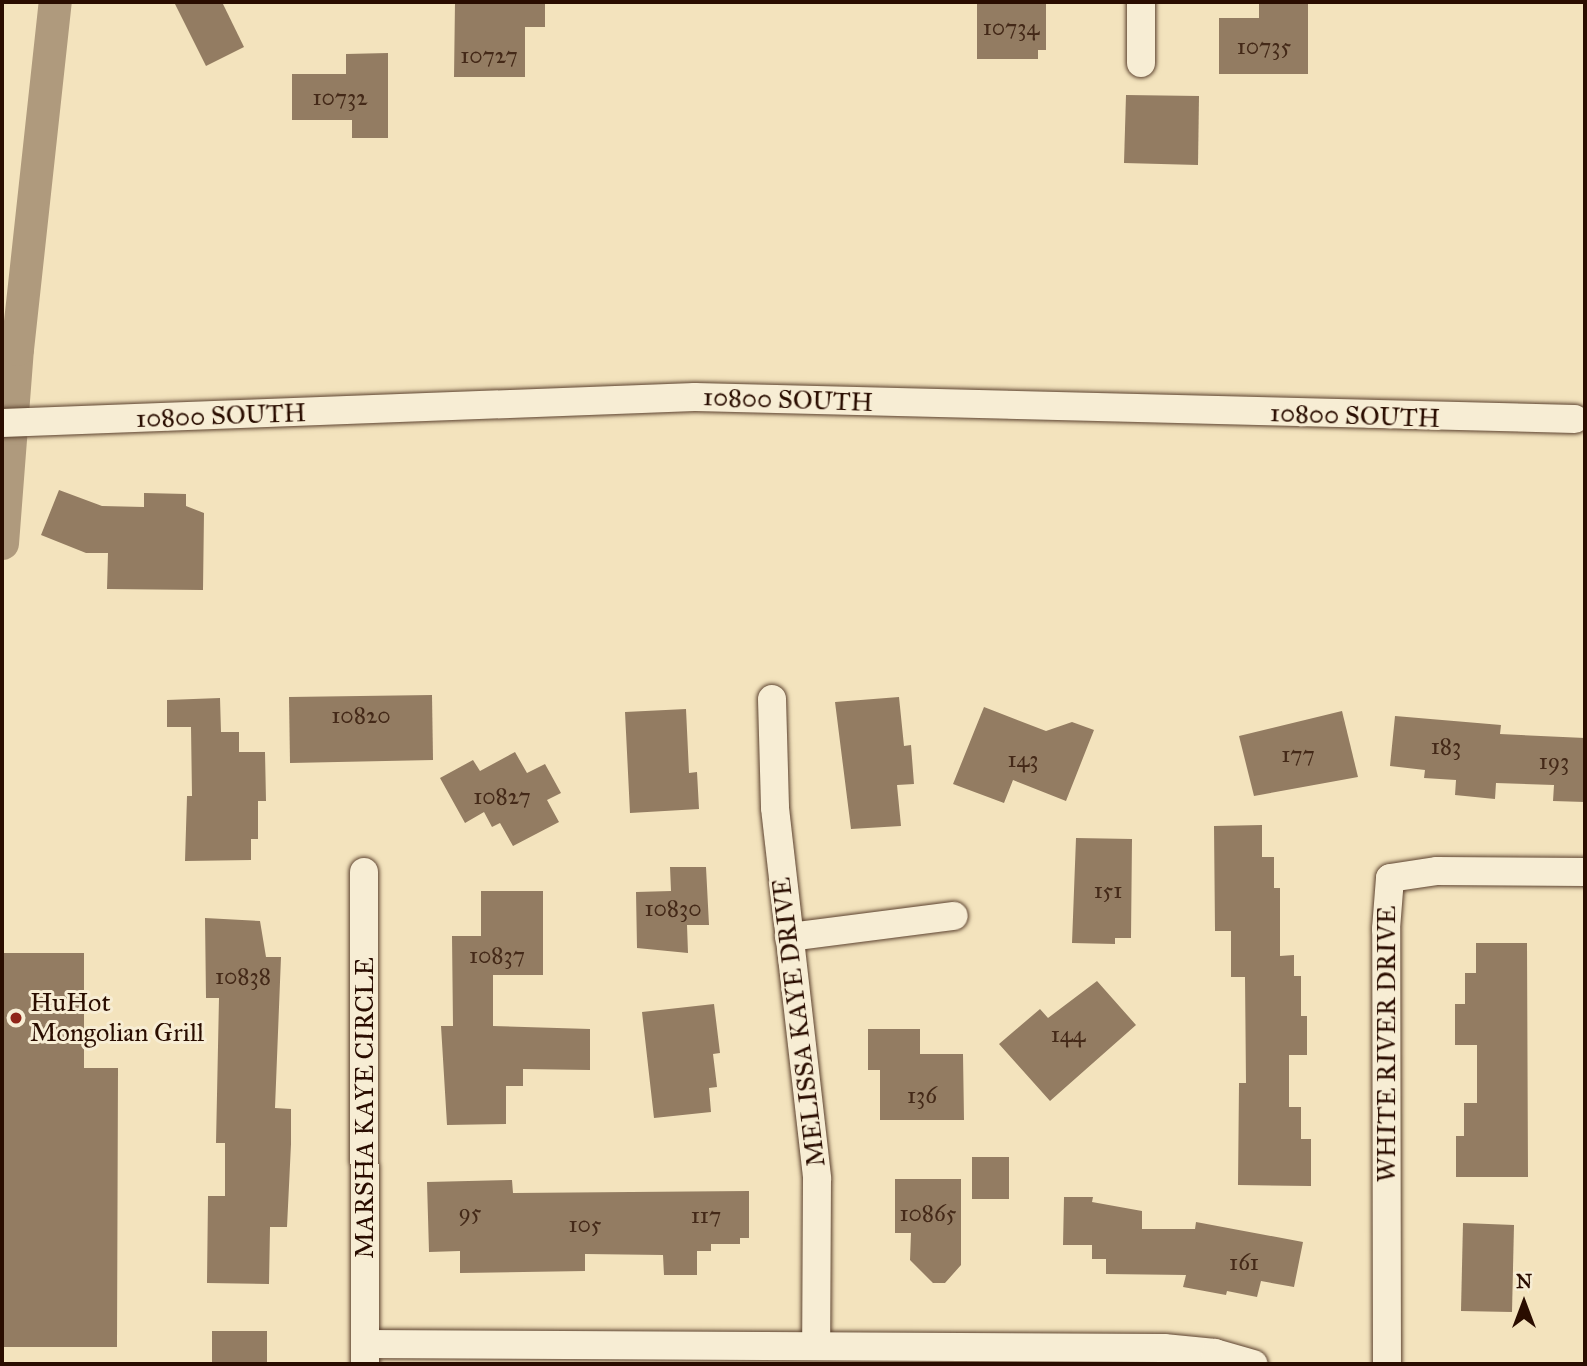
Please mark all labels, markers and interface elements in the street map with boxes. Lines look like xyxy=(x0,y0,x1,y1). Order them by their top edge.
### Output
house number: 10734 xyxy=(983,13,1039,41)
house number: 10735 xyxy=(1237,32,1291,60)
house number: 10727 xyxy=(460,41,518,69)
house number: 10732 xyxy=(312,83,368,111)
street label: 10800 SOUTH xyxy=(702,381,874,419)
street label: 10800 SOUTH xyxy=(135,397,307,435)
street label: 10800 SOUTH xyxy=(1269,397,1441,435)
house number: 10820 xyxy=(331,701,391,729)
house number: 183 xyxy=(1431,732,1461,760)
house number: 177 xyxy=(1281,740,1315,768)
house number: 143 xyxy=(1007,745,1039,773)
house number: 193 xyxy=(1539,747,1569,775)
house number: 10827 xyxy=(473,782,531,810)
street label: MELISSA KAYE DRIVE xyxy=(766,875,832,1169)
house number: 151 xyxy=(1094,876,1122,904)
house number: 10830 xyxy=(644,894,702,922)
street label: WHITE RIVER DRIVE xyxy=(1371,906,1403,1182)
house number: 10837 xyxy=(469,941,525,969)
street label: MARSHA KAYE CIRCLE xyxy=(349,957,381,1259)
house number: 10838 xyxy=(215,962,271,990)
place label: HuHot Mongolian Grill xyxy=(30,987,204,1048)
marker: HuHot Mongolian Grill xyxy=(8,1010,24,1026)
house number: 144 xyxy=(1051,1020,1085,1048)
house number: 136 xyxy=(907,1081,937,1109)
house number: 95 xyxy=(458,1198,482,1226)
house number: 10865 xyxy=(899,1199,957,1227)
house number: 117 xyxy=(691,1201,721,1229)
house number: 105 xyxy=(568,1210,602,1238)
house number: 161 xyxy=(1229,1248,1259,1276)
north arrow xyxy=(1489,1268,1559,1338)
text: N xyxy=(1516,1270,1532,1293)

